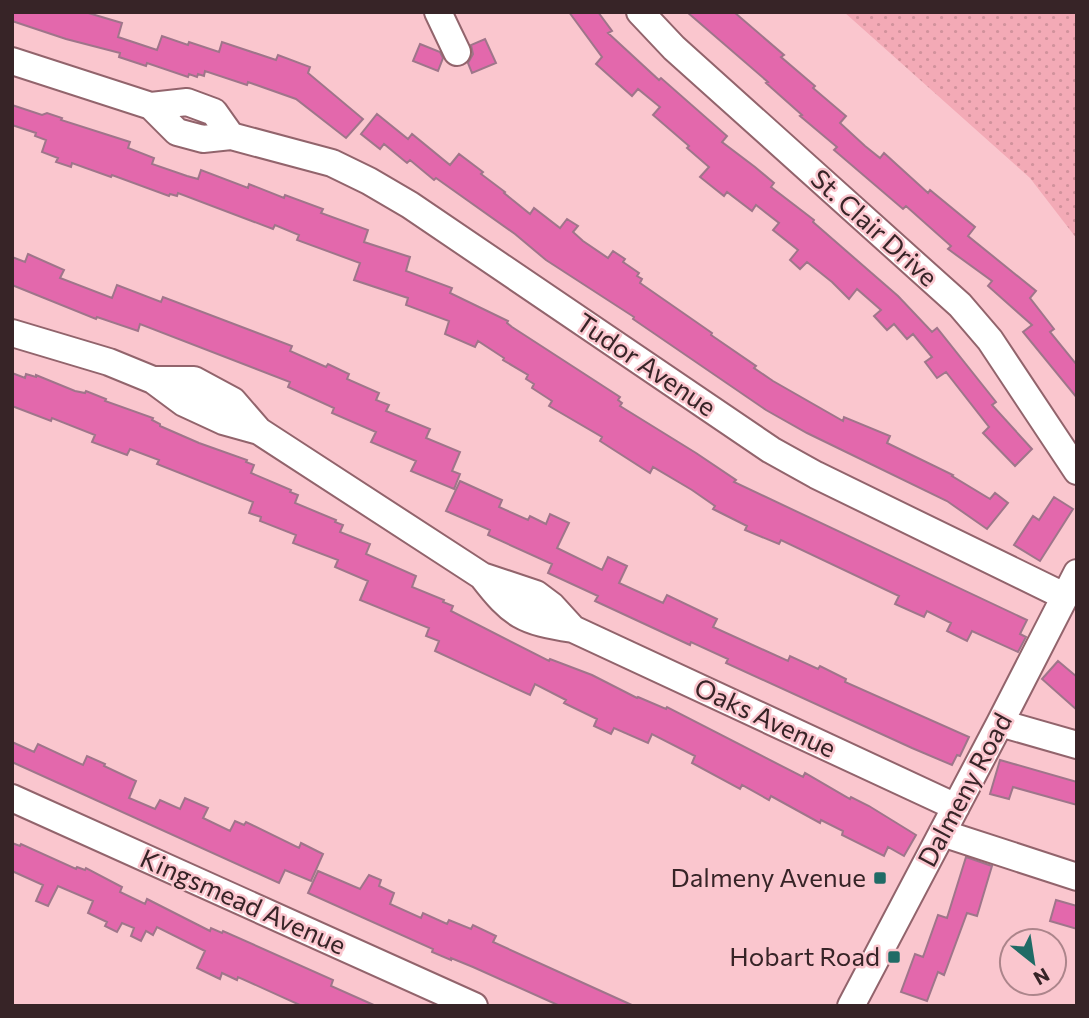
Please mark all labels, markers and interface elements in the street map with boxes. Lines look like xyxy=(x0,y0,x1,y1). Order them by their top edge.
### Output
street label: St. Clair Drive xyxy=(805,162,945,292)
street label: Tudor Avenue xyxy=(571,306,722,422)
street label: Oaks Avenue xyxy=(690,670,841,763)
street label: Dalmeny Road xyxy=(910,707,1017,871)
street label: Kingsmead Avenue xyxy=(136,841,351,960)
place label: Dalmeny Avenue xyxy=(671,861,866,892)
marker: Dalmeny Avenue xyxy=(872,870,888,886)
north arrow xyxy=(998,927,1068,997)
place label: Hobart Road xyxy=(729,940,880,971)
marker: Hobart Road xyxy=(886,949,902,965)
text: N xyxy=(1030,964,1054,991)

